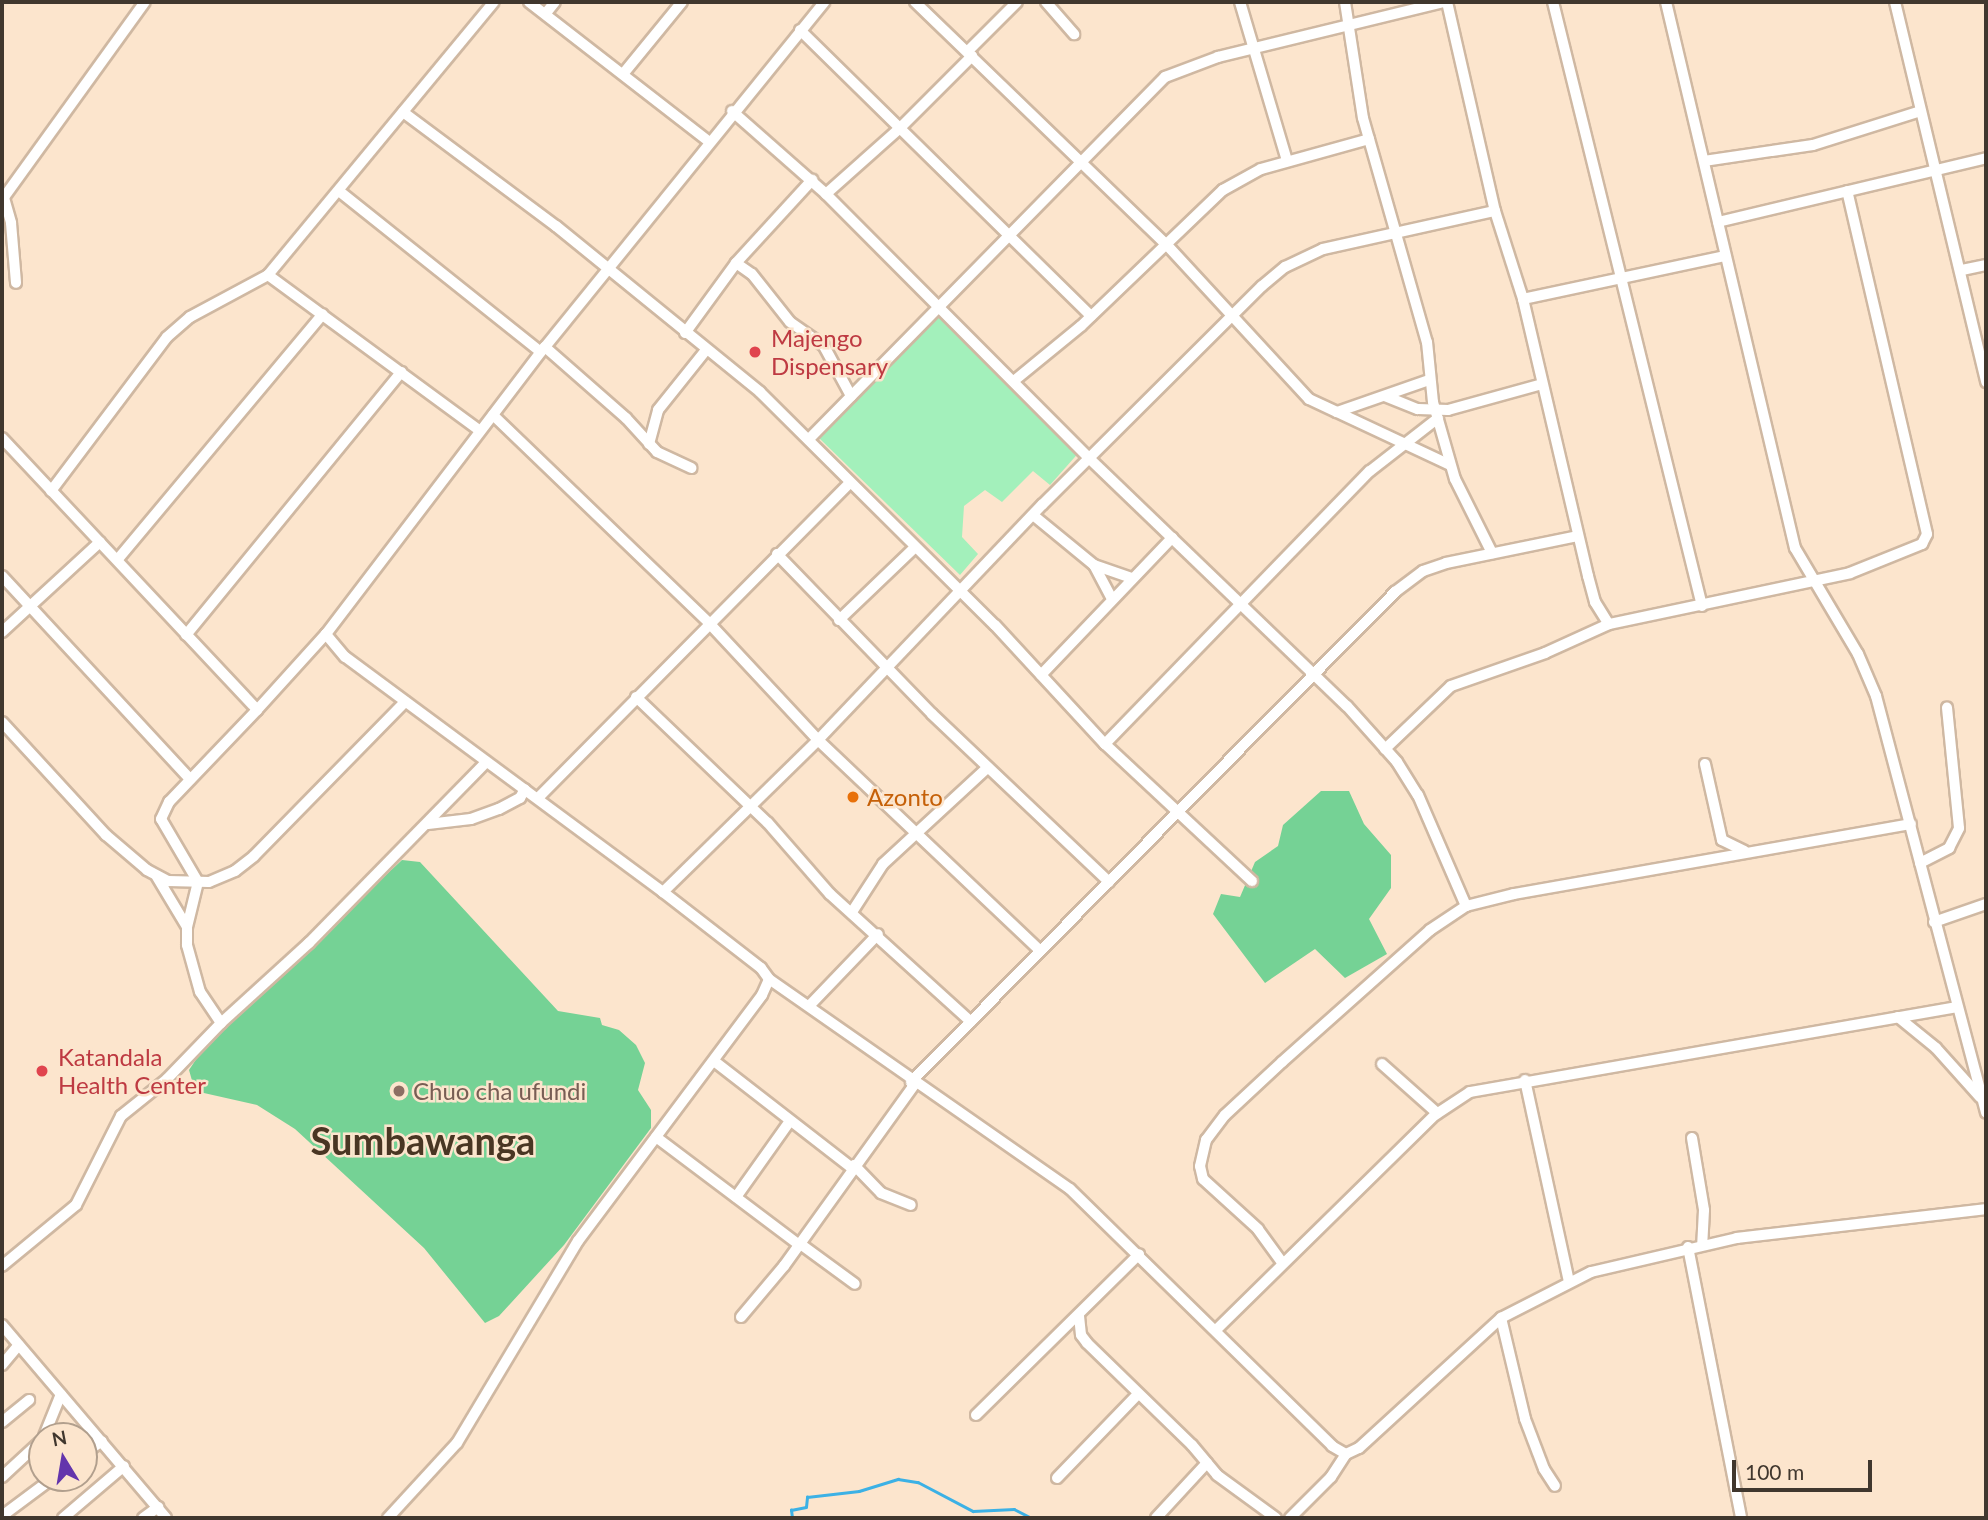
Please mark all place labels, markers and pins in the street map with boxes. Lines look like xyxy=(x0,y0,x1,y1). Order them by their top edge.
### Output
place label: Majengo Dispensary xyxy=(771,324,888,380)
marker: Majengo Dispensary xyxy=(745,342,765,362)
place label: Azonto xyxy=(867,783,943,811)
marker: Azonto xyxy=(845,789,861,805)
place label: Katandala Health Center xyxy=(58,1043,206,1099)
marker: Katandala Health Center xyxy=(32,1061,52,1081)
place label: Chuo cha ufundi xyxy=(413,1077,586,1105)
marker: Chuo cha ufundi xyxy=(391,1083,407,1099)

